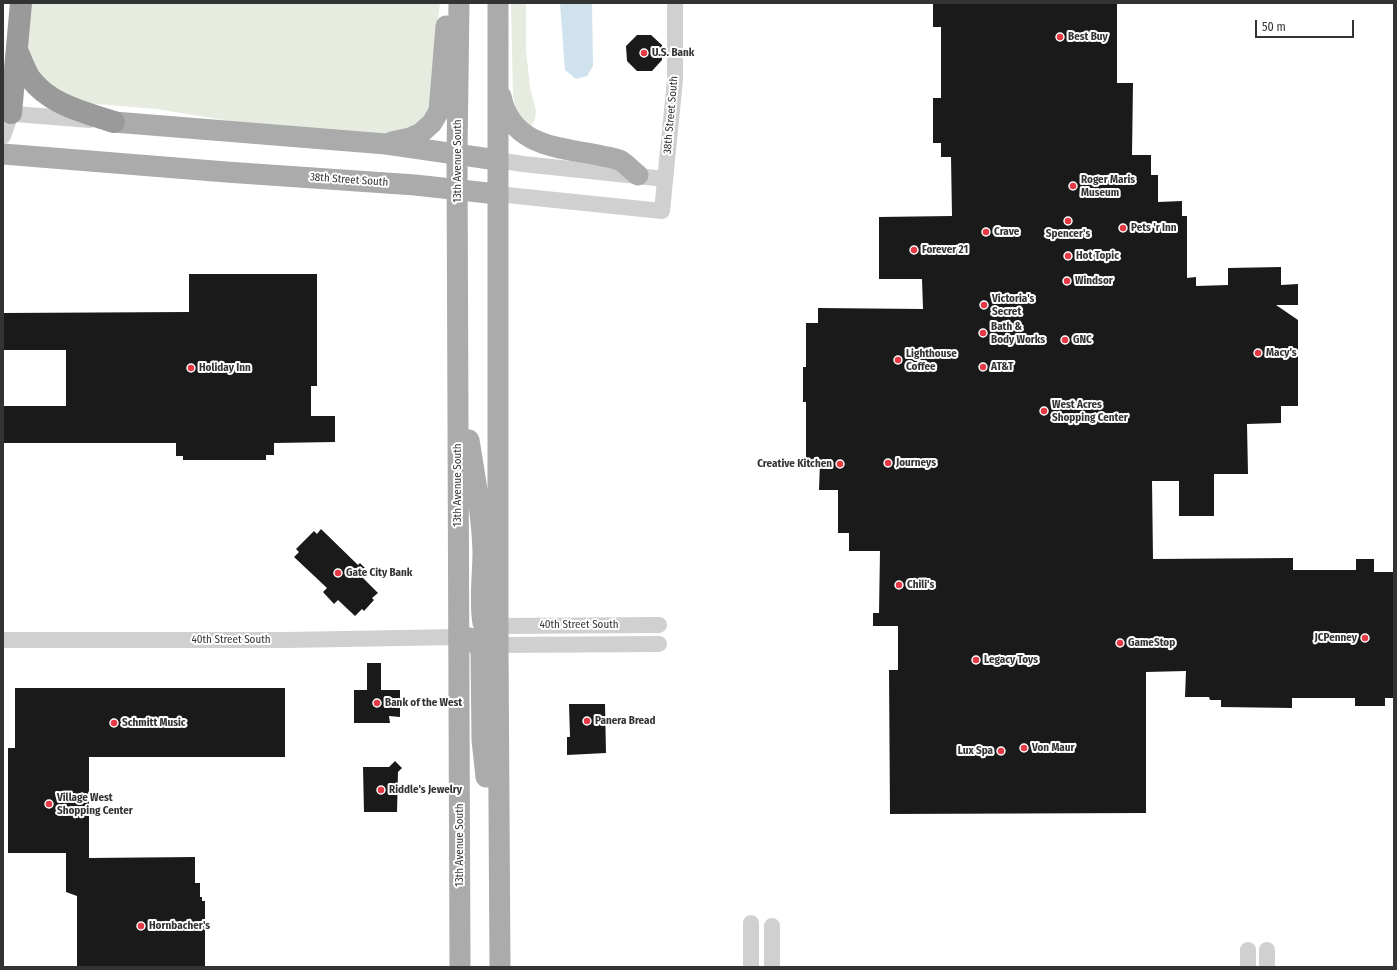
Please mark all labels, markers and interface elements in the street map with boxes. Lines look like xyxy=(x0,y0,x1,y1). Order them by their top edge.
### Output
scale bar xyxy=(1257,12,1356,38)
text: 50 m xyxy=(1262,20,1286,34)
place label: Best Buy xyxy=(1068,30,1108,44)
marker: Best Buy xyxy=(1055,32,1065,42)
place label: U.S. Bank xyxy=(652,46,694,60)
marker: U.S. Bank xyxy=(639,48,649,58)
street label: 38th Street South xyxy=(661,75,681,155)
street label: 13th Avenue South xyxy=(451,119,465,203)
street label: 38th Street South xyxy=(309,171,389,189)
place label: Roger Maris Museum xyxy=(1081,173,1135,199)
marker: Roger Maris Museum xyxy=(1068,181,1078,191)
marker: Spencer's xyxy=(1063,216,1073,226)
place label: Pets 'r Inn xyxy=(1131,221,1176,235)
marker: Pets 'r Inn xyxy=(1118,223,1128,233)
place label: Crave xyxy=(994,225,1019,239)
marker: Crave xyxy=(981,227,991,237)
place label: Spencer's xyxy=(1046,227,1090,241)
place label: Forever 21 xyxy=(922,243,968,257)
marker: Forever 21 xyxy=(909,245,919,255)
place label: Hot Topic xyxy=(1076,249,1119,263)
marker: Hot Topic xyxy=(1063,251,1073,261)
place label: Windsor xyxy=(1075,274,1113,288)
marker: Windsor xyxy=(1062,276,1072,286)
place label: Victoria's Secret xyxy=(992,292,1034,318)
marker: Victoria's Secret xyxy=(979,300,989,310)
place label: Bath & Body Works xyxy=(991,320,1045,346)
marker: Bath & Body Works xyxy=(978,328,988,338)
place label: GNC xyxy=(1073,333,1092,347)
marker: GNC xyxy=(1060,335,1070,345)
place label: Macy's xyxy=(1266,346,1297,360)
place label: Lighthouse Coffee xyxy=(906,347,957,373)
marker: Macy's xyxy=(1253,348,1263,358)
marker: Lighthouse Coffee xyxy=(893,355,903,365)
place label: AT&T xyxy=(991,360,1014,374)
place label: Holiday Inn xyxy=(199,361,251,375)
marker: AT&T xyxy=(978,362,988,372)
marker: Holiday Inn xyxy=(186,363,196,373)
place label: West Acres Shopping Center xyxy=(1052,398,1128,424)
marker: West Acres Shopping Center xyxy=(1039,406,1049,416)
street label: 13th Avenue South xyxy=(451,443,465,527)
place label: Journeys xyxy=(896,456,936,470)
place label: Creative Kitchen xyxy=(757,457,832,471)
marker: Journeys xyxy=(883,458,893,468)
marker: Creative Kitchen xyxy=(835,459,845,469)
place label: Gate City Bank xyxy=(346,566,412,580)
marker: Gate City Bank xyxy=(333,568,343,578)
place label: Chili's xyxy=(907,578,934,592)
marker: Chili's xyxy=(894,580,904,590)
street label: 40th Street South xyxy=(539,618,619,632)
place label: JCPenney xyxy=(1315,631,1357,645)
street label: 40th Street South xyxy=(191,633,271,647)
marker: JCPenney xyxy=(1360,633,1370,643)
place label: GameStop xyxy=(1128,636,1175,650)
marker: GameStop xyxy=(1115,638,1125,648)
place label: Legacy Toys xyxy=(984,653,1038,667)
marker: Legacy Toys xyxy=(971,655,981,665)
place label: Bank of the West xyxy=(385,696,462,710)
marker: Bank of the West xyxy=(372,698,382,708)
place label: Panera Bread xyxy=(595,714,656,728)
place label: Schmitt Music xyxy=(122,716,186,730)
marker: Panera Bread xyxy=(582,716,592,726)
marker: Schmitt Music xyxy=(109,718,119,728)
place label: Von Maur xyxy=(1032,741,1075,755)
marker: Von Maur xyxy=(1019,743,1029,753)
place label: Lux Spa xyxy=(958,744,993,758)
marker: Lux Spa xyxy=(996,746,1006,756)
place label: Riddle's Jewelry xyxy=(389,783,462,797)
marker: Riddle's Jewelry xyxy=(376,785,386,795)
place label: Village West Shopping Center xyxy=(57,791,133,817)
marker: Village West Shopping Center xyxy=(44,799,54,809)
street label: 13th Avenue South xyxy=(453,803,467,887)
place label: Hornbacher's xyxy=(149,919,210,933)
marker: Hornbacher's xyxy=(136,921,146,931)

